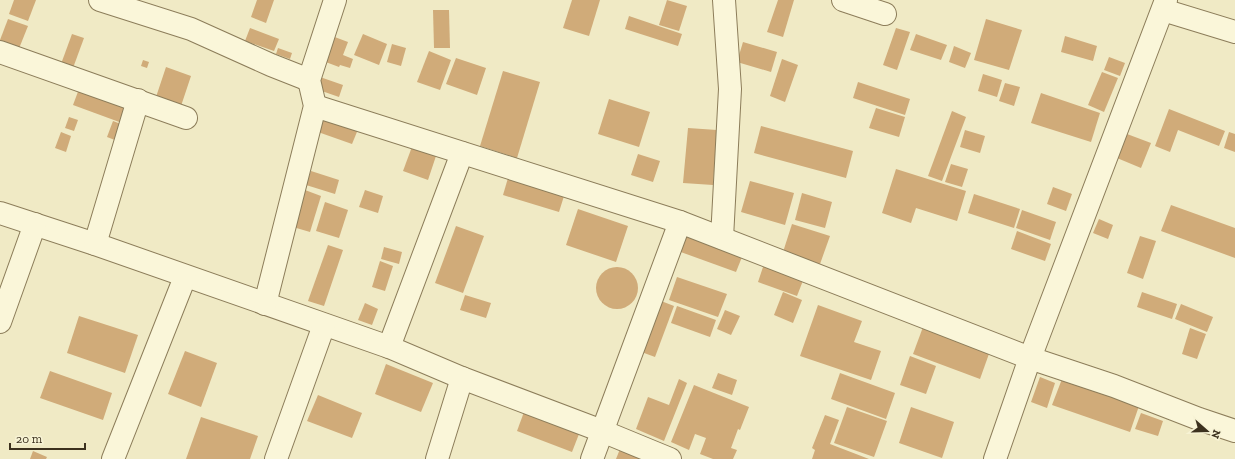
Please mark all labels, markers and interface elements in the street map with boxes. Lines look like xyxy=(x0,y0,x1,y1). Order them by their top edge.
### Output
north arrow xyxy=(1187,411,1227,451)
scale bar xyxy=(10,425,85,451)
text: N xyxy=(1208,428,1223,441)
text: 20 m xyxy=(16,432,43,446)

